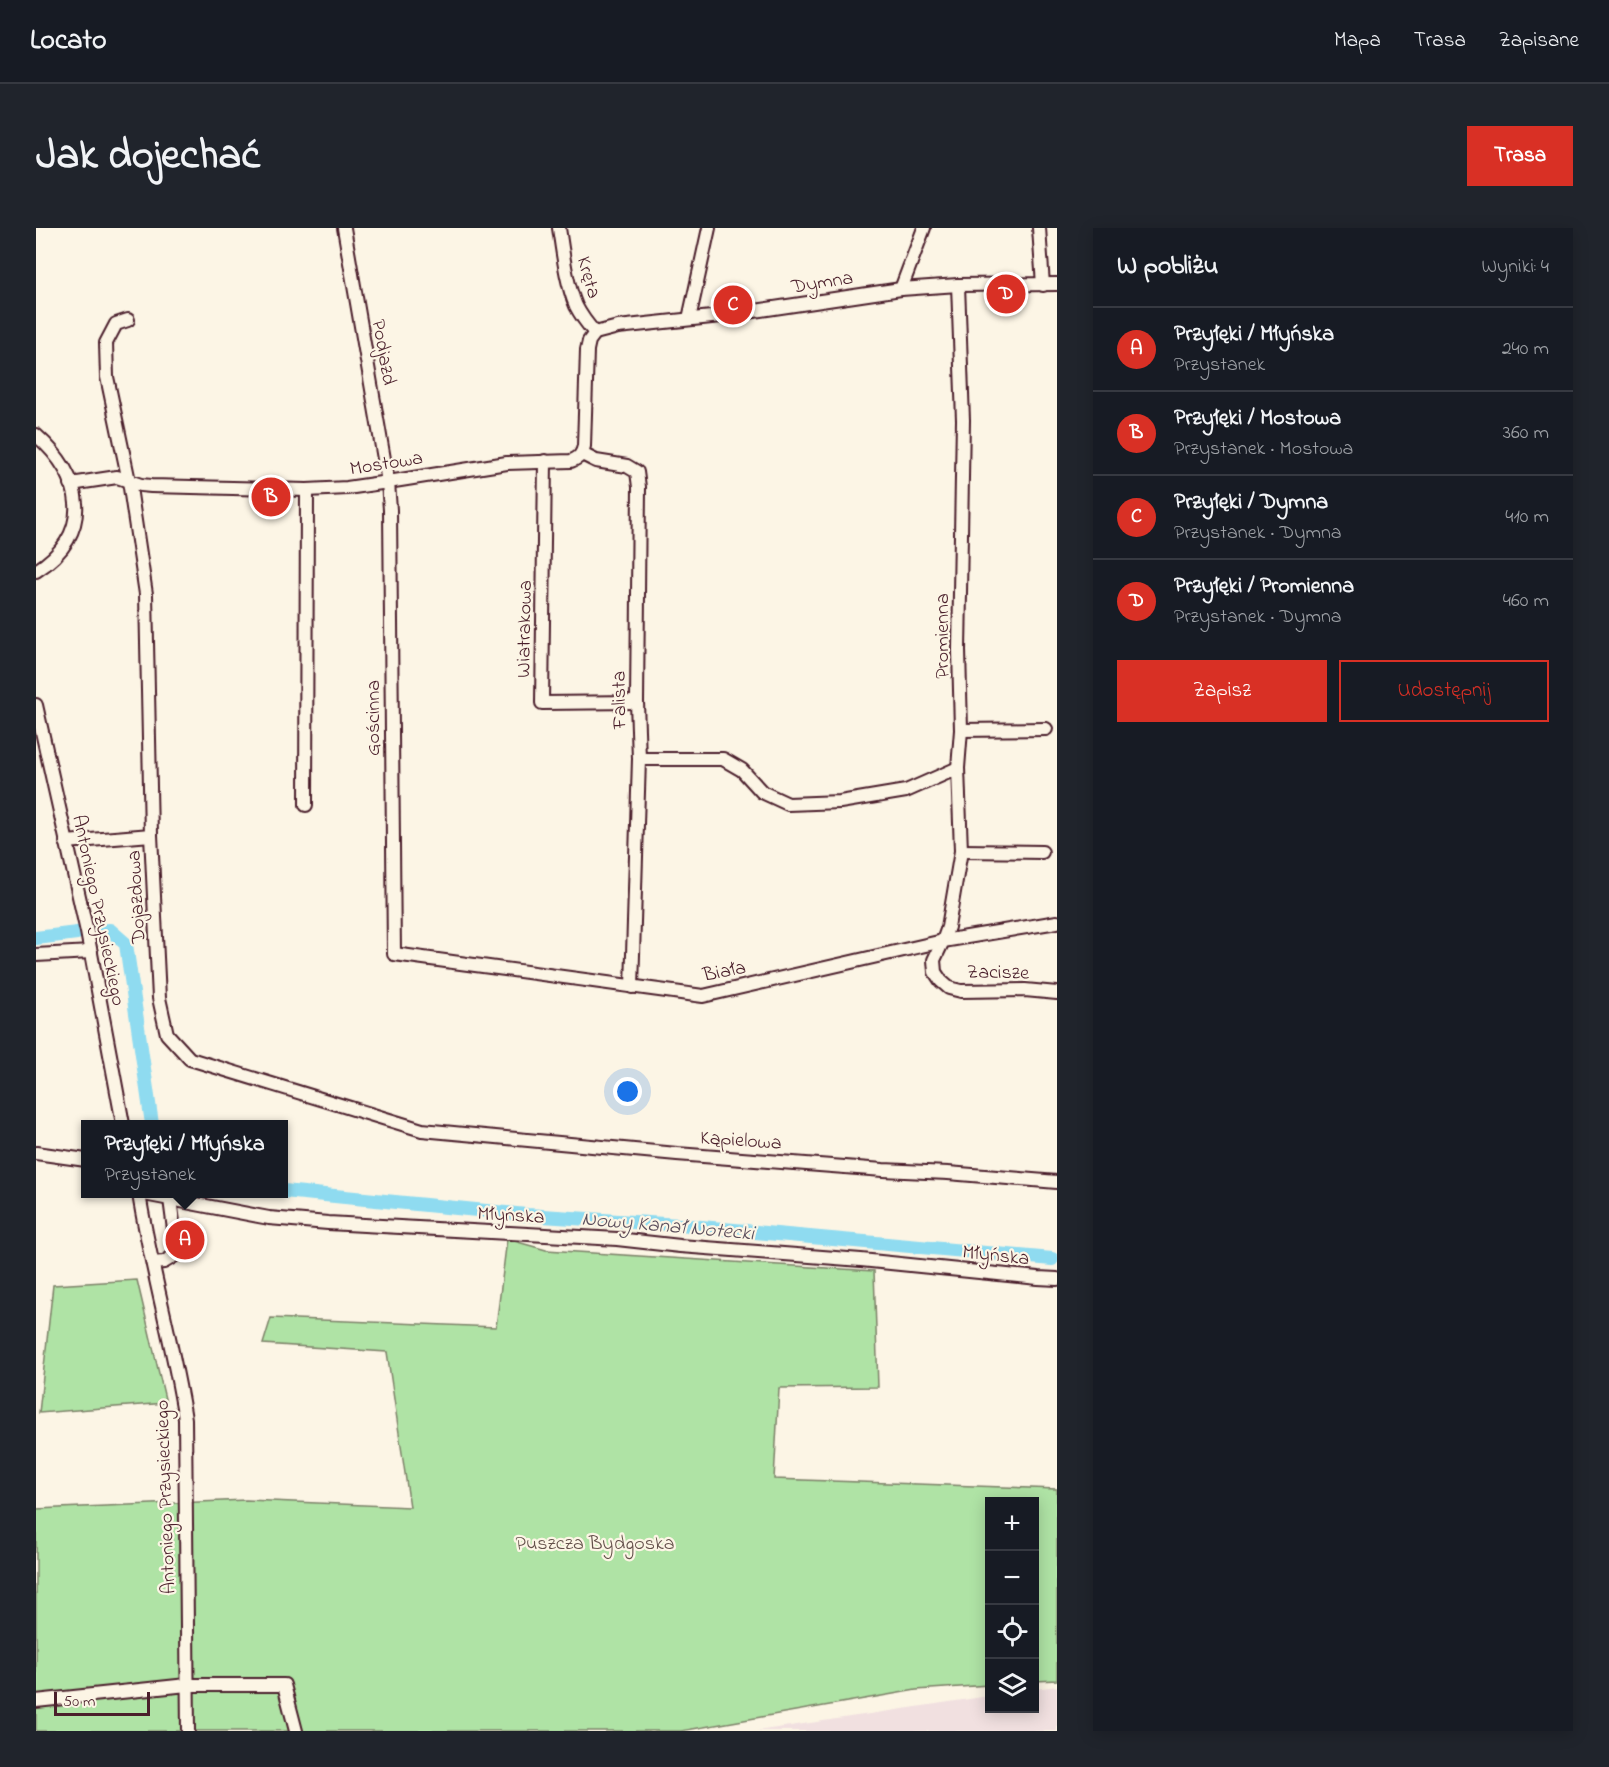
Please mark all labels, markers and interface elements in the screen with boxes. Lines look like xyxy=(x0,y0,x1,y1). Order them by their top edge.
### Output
text: Locato xyxy=(30,21,106,62)
text: Mapa xyxy=(1334,26,1381,56)
text: Trasa xyxy=(1414,26,1466,56)
text: Zapisane xyxy=(1499,26,1579,56)
text: Jak dojechać xyxy=(36,126,260,187)
button: Trasa xyxy=(1467,126,1573,186)
text: W pobliżu xyxy=(1117,248,1218,286)
street label: Kręta xyxy=(568,253,607,302)
text: Wyniki: 4 xyxy=(1482,253,1549,282)
street label: Dymna xyxy=(789,264,855,303)
pin: D xyxy=(986,272,1026,316)
pin: C xyxy=(714,282,752,328)
street label: Podjazd xyxy=(362,317,403,388)
text: Przyłęki / Młyńska xyxy=(1174,319,1334,351)
text: A xyxy=(1130,335,1143,364)
text: 240 m xyxy=(1502,335,1549,364)
text: Przystanek xyxy=(1174,351,1265,380)
text: Przyłęki / Mostowa xyxy=(1174,403,1341,435)
text: B xyxy=(1130,419,1143,448)
text: 360 m xyxy=(1503,419,1549,448)
text: Przystanek · Mostowa xyxy=(1174,435,1353,464)
street label: Mostowa xyxy=(348,444,425,485)
pin: B xyxy=(252,474,290,520)
text: Przyłęki / Dymna xyxy=(1174,487,1328,519)
text: C xyxy=(1131,503,1142,532)
text: 410 m xyxy=(1505,503,1549,532)
text: Przystanek · Dymna xyxy=(1174,519,1342,548)
text: Przyłęki / Promienna xyxy=(1174,571,1354,603)
street label: Wiatrakowa xyxy=(510,580,541,678)
text: D xyxy=(1129,587,1144,616)
text: 460 m xyxy=(1503,587,1549,616)
street label: Promienna xyxy=(929,593,958,679)
text: Przystanek · Dymna xyxy=(1174,603,1342,632)
button: Zapisz xyxy=(1117,660,1327,722)
button: Udostępnij xyxy=(1339,660,1549,722)
street label: Falista xyxy=(605,670,636,730)
street label: Gościnna xyxy=(360,680,389,756)
street label: Antoniego Przysieckiego xyxy=(62,812,132,1009)
street label: Dojazdowa xyxy=(121,849,154,945)
street label: Biała xyxy=(700,954,748,991)
street label: Zacisze xyxy=(967,958,1029,989)
your location xyxy=(613,1077,642,1106)
popup xyxy=(81,1120,288,1198)
street label: Kąpielowa xyxy=(699,1124,783,1159)
text: Przyłęki / Młyńska xyxy=(104,1129,265,1161)
text: Przystanek xyxy=(104,1161,196,1190)
street label: Młyńska xyxy=(476,1200,545,1233)
water label: Nowy Kanał Notecki xyxy=(580,1205,757,1250)
pin: A xyxy=(166,1218,204,1262)
street label: Młyńska xyxy=(961,1239,1031,1274)
street label: Antoniego Przysieckiego xyxy=(149,1399,185,1595)
map controls xyxy=(985,1497,1039,1713)
button: + xyxy=(985,1497,1039,1551)
park label: Puszcza Bydgoska xyxy=(516,1530,674,1560)
button: − xyxy=(985,1551,1039,1605)
button: locate xyxy=(985,1605,1039,1659)
button: layers xyxy=(985,1659,1039,1713)
scale bar xyxy=(54,1689,150,1716)
text: 50 m xyxy=(63,1690,95,1714)

